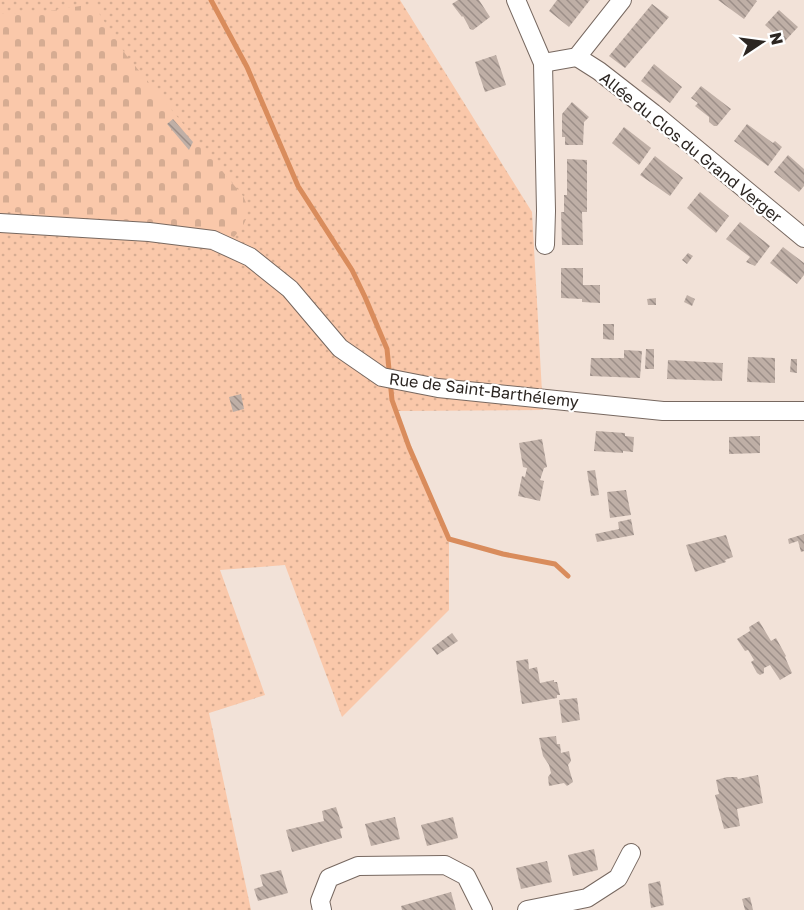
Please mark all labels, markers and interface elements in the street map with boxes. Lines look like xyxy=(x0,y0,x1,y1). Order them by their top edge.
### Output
north arrow xyxy=(732,12,792,72)
text: N xyxy=(766,30,788,47)
street label: Allée du Clos du Grand Verger xyxy=(596,67,786,227)
street label: Rue de Saint-Barthélemy xyxy=(388,368,580,412)

